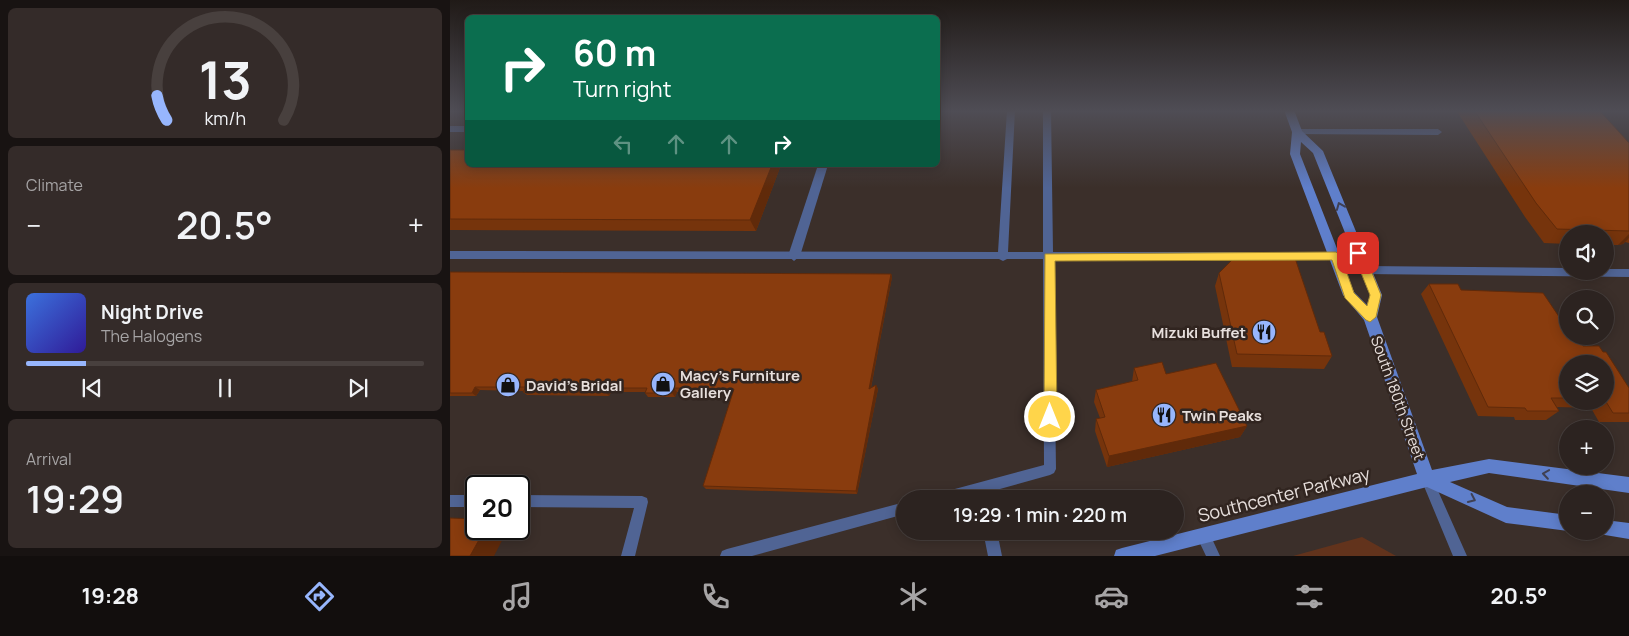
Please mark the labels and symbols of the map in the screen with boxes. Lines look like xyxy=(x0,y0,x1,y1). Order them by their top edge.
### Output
one-way arrow xyxy=(1335,202,1346,211)
pin xyxy=(1337,232,1379,274)
restaurant icon: Mizuki Buffet xyxy=(1251,319,1277,345)
place label: Mizuki Buffet xyxy=(1152,322,1246,343)
street label: South 180th Street xyxy=(1366,333,1430,463)
place label: Macy's Furniture Gallery xyxy=(680,365,800,403)
shop icon: Macy's Furniture Gallery xyxy=(650,371,676,397)
shop icon: David's Bridal xyxy=(495,372,521,398)
place label: David's Bridal xyxy=(526,375,623,396)
position arrow xyxy=(1023,390,1075,442)
restaurant icon: Twin Peaks xyxy=(1151,402,1177,428)
place label: Twin Peaks xyxy=(1182,405,1262,426)
street label: Southcenter Parkway xyxy=(1195,461,1373,527)
one-way arrow xyxy=(1542,469,1550,480)
speed limit sign: 20 xyxy=(465,475,530,540)
one-way arrow xyxy=(1467,493,1476,503)

